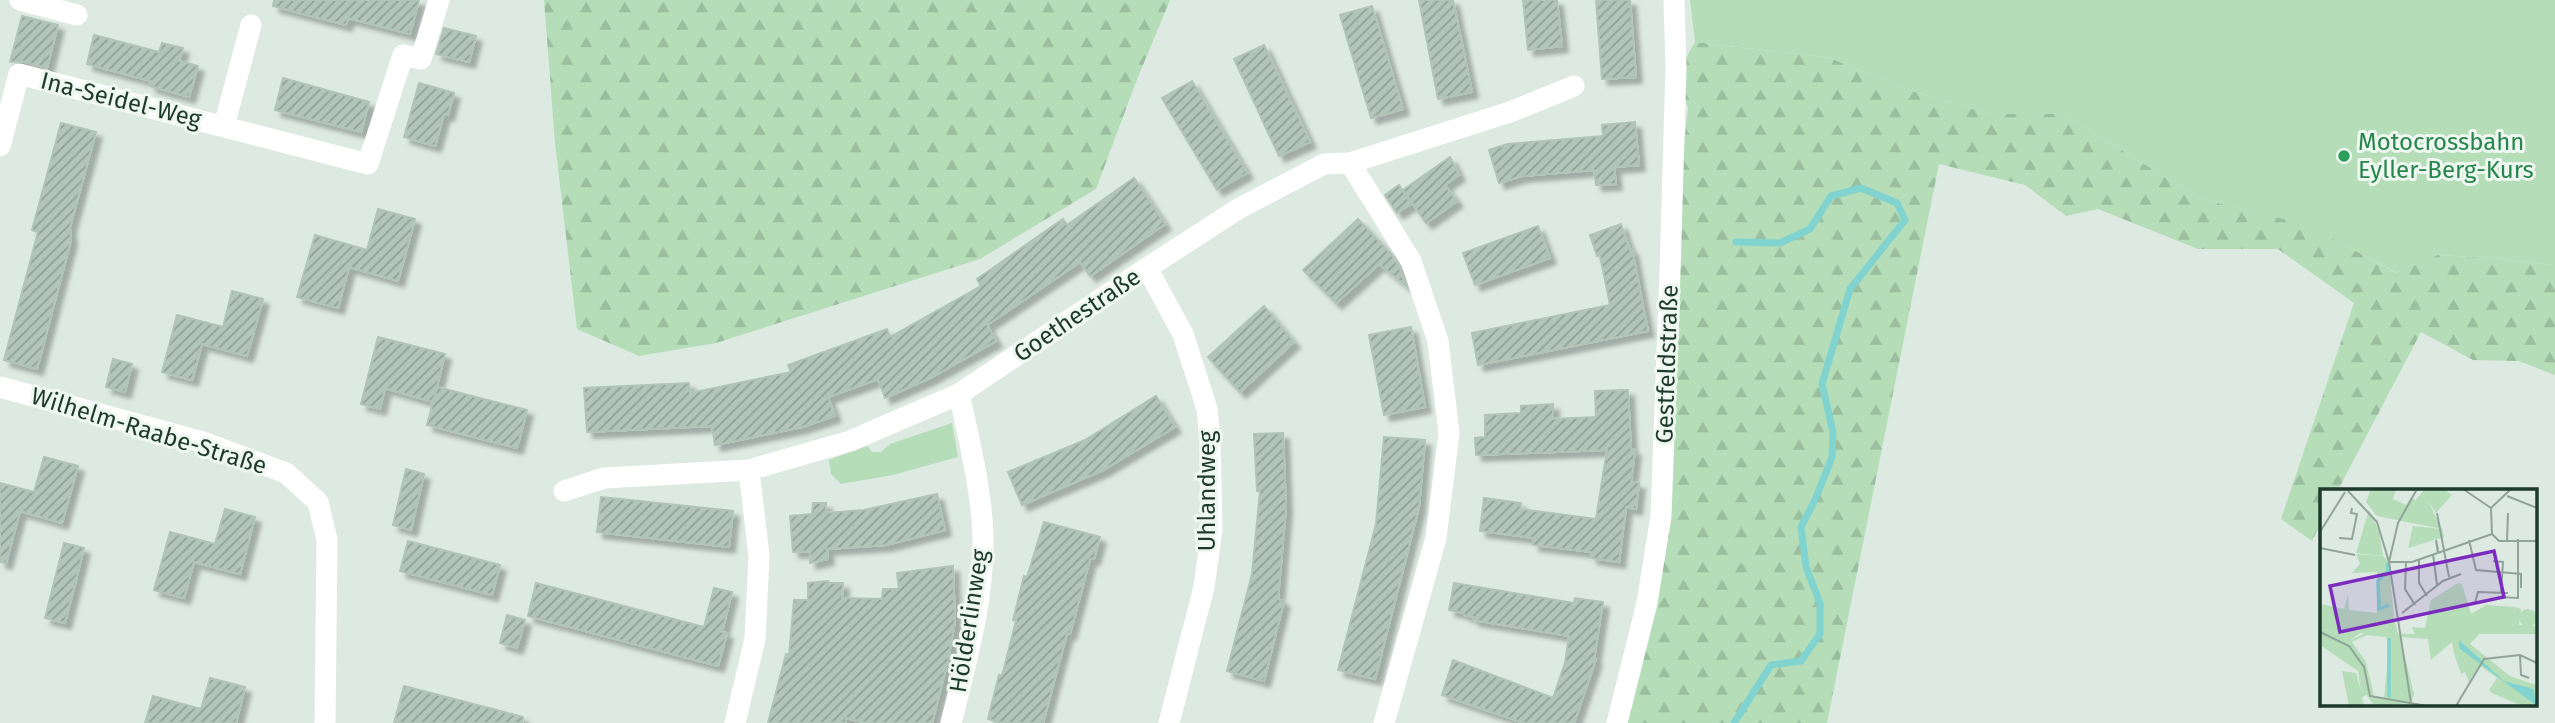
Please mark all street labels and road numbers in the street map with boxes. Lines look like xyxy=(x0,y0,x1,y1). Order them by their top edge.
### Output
street label: Ina-Seidel-Weg xyxy=(38,67,205,134)
street label: Goethestraße xyxy=(1008,262,1146,368)
street label: Gestfeldstraße xyxy=(1650,284,1684,444)
street label: Wilhelm-Raabe-Straße xyxy=(28,382,270,480)
street label: Uhlandweg xyxy=(1193,430,1221,552)
street label: Hölderlinweg xyxy=(944,547,994,695)

